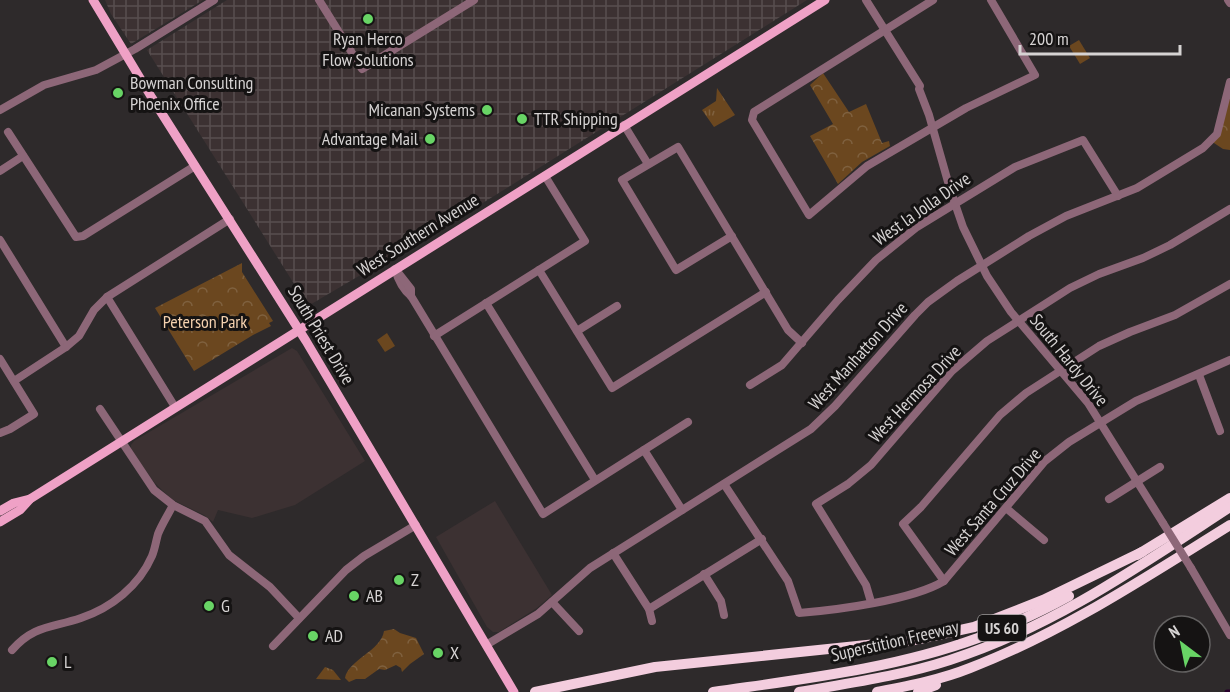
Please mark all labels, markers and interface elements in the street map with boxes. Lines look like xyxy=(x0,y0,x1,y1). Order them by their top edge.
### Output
marker: Ryan Herco Flow Solutions xyxy=(361,12,375,26)
scale bar xyxy=(1020,18,1180,56)
place label: Ryan Herco Flow Solutions xyxy=(322,27,414,71)
text: 200 m xyxy=(1029,27,1069,50)
place label: Bowman Consulting Phoenix Office xyxy=(130,71,253,115)
marker: Bowman Consulting Phoenix Office xyxy=(111,86,125,100)
place label: Micanan Systems xyxy=(369,98,475,121)
marker: Micanan Systems xyxy=(480,103,494,117)
place label: TTR Shipping xyxy=(534,107,618,130)
marker: TTR Shipping xyxy=(515,112,529,126)
place label: Advantage Mail xyxy=(322,127,419,150)
marker: Advantage Mail xyxy=(423,132,437,146)
street label: West la Jolla Drive xyxy=(869,167,975,250)
street label: West Southern Avenue xyxy=(353,188,483,281)
street label: South Priest Drive xyxy=(283,281,360,388)
street label: West Manhatton Drive xyxy=(803,297,912,414)
street label: South Hardy Drive xyxy=(1025,309,1114,411)
park label: Peterson Park xyxy=(163,310,247,333)
street label: West Hermosa Drive xyxy=(864,340,966,447)
street label: West Santa Cruz Drive xyxy=(939,443,1046,560)
place label: Z xyxy=(411,568,419,591)
marker: Z xyxy=(392,573,406,587)
place label: AB xyxy=(366,584,383,607)
marker: AB xyxy=(347,589,361,603)
place label: G xyxy=(221,594,230,617)
marker: G xyxy=(202,599,216,613)
north arrow xyxy=(1152,614,1212,674)
street label: Superstition Freeway xyxy=(829,615,961,666)
road number: US 60 xyxy=(978,615,1026,641)
text: N xyxy=(1165,621,1183,642)
place label: AD xyxy=(325,624,343,647)
marker: AD xyxy=(306,629,320,643)
place label: X xyxy=(450,641,459,664)
marker: X xyxy=(431,646,445,660)
place label: L xyxy=(64,650,72,673)
marker: L xyxy=(45,655,59,669)

